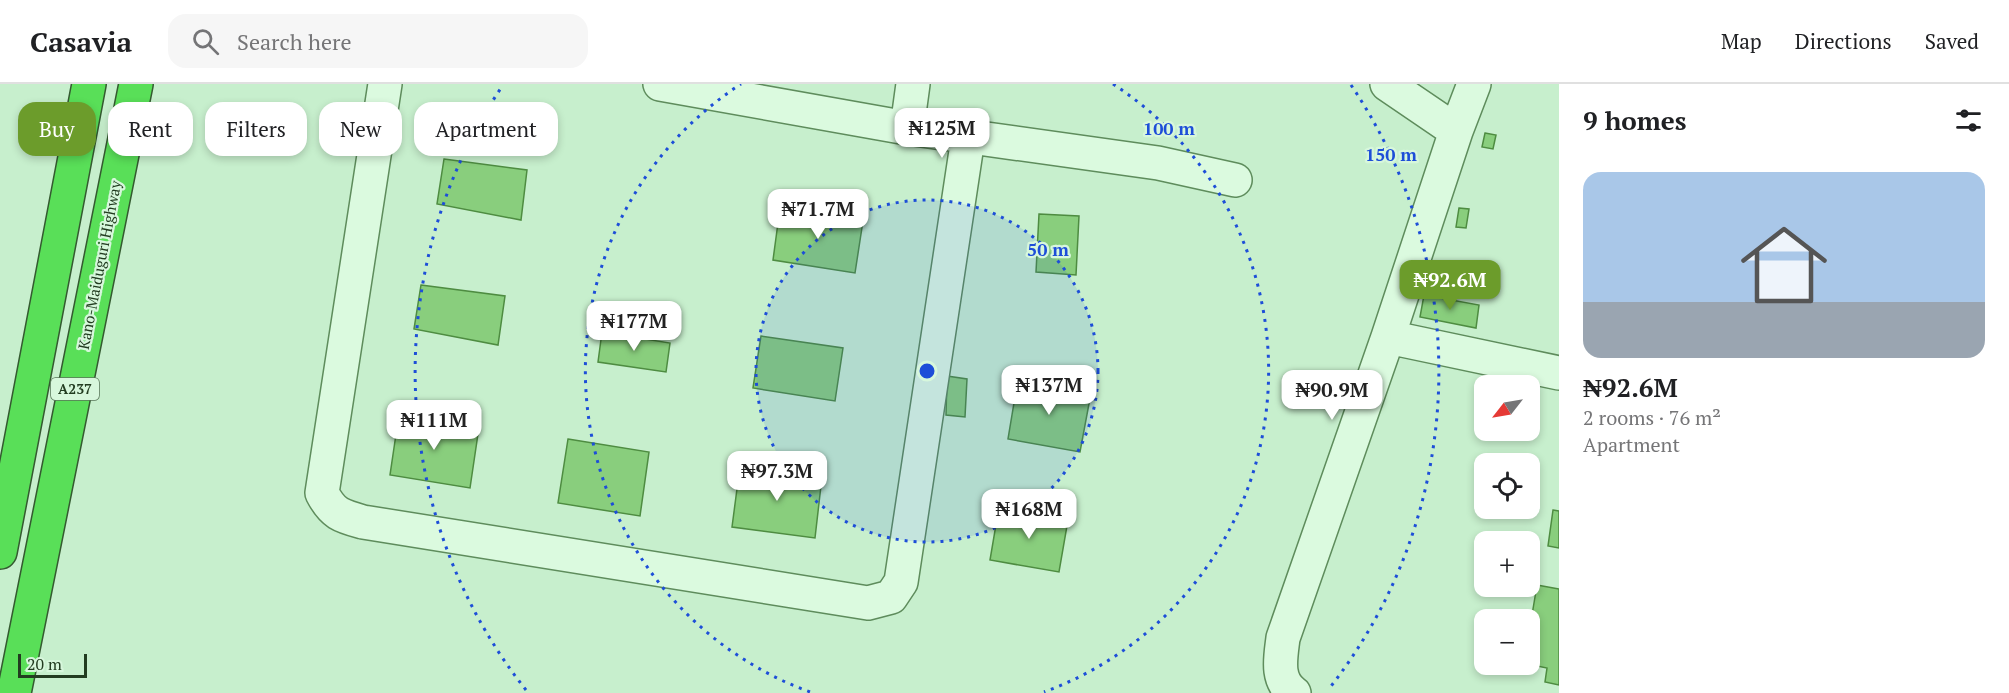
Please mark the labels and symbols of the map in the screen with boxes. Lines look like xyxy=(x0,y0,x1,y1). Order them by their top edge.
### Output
pin: ₦125M xyxy=(900,108,984,159)
text: 100 m xyxy=(1143,116,1195,140)
text: 150 m xyxy=(1365,142,1417,166)
street label: Kano-Maiduguri Highway xyxy=(73,178,125,351)
pin: ₦71.7M xyxy=(769,189,867,240)
text: 50 m xyxy=(1027,237,1069,261)
pin: ₦92.6M xyxy=(1401,260,1499,311)
pin: ₦177M xyxy=(592,301,676,352)
centre of rings xyxy=(917,361,937,381)
pin: ₦137M xyxy=(1007,365,1091,416)
pin: ₦90.9M xyxy=(1283,370,1381,421)
north arrow xyxy=(1474,375,1540,441)
road number: A237 xyxy=(51,378,99,400)
pin: ₦111M xyxy=(392,400,476,451)
pin: ₦97.3M xyxy=(728,451,826,502)
pin: ₦168M xyxy=(987,489,1071,540)
scale bar xyxy=(18,651,87,678)

